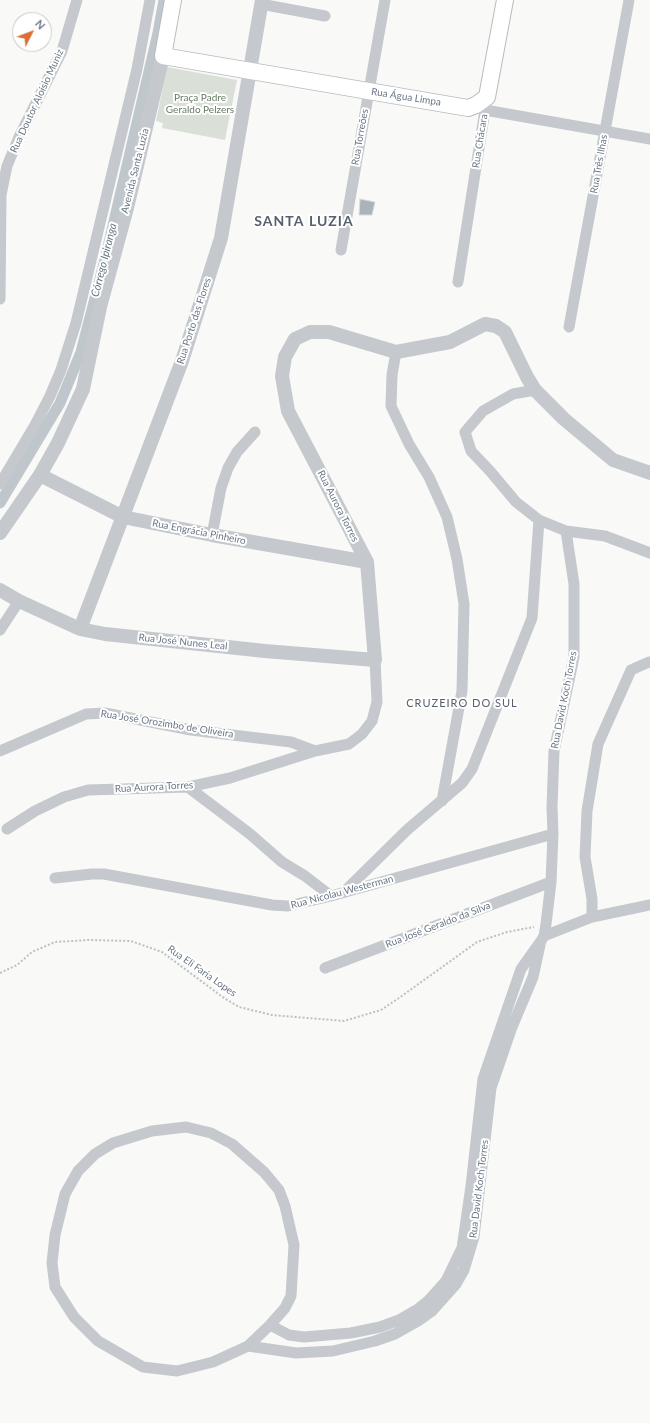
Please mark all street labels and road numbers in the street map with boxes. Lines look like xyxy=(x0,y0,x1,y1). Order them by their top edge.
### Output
street label: Rua Doutor Aloísio Muniz xyxy=(8,47,66,155)
street label: Rua Água Limpa xyxy=(370,86,442,108)
street label: Rua Torreões xyxy=(349,108,371,166)
street label: Rua Chácara xyxy=(470,113,490,169)
street label: Avenida Santa Luzia xyxy=(119,127,151,215)
street label: Rua Três Ilhas xyxy=(588,134,610,194)
street label: Rua Porto das Flores xyxy=(174,276,214,366)
street label: Rua Aurora Torres xyxy=(315,468,361,544)
street label: Rua Engrácia Pinheiro xyxy=(151,517,247,547)
street label: Rua José Nunes Leal xyxy=(138,631,228,653)
street label: Rua David Koch Torres xyxy=(549,650,579,750)
street label: Rua José Orozimbo de Oliveira xyxy=(100,708,234,740)
street label: Rua Aurora Torres xyxy=(114,779,194,795)
street label: Rua Nicolau Westerman xyxy=(289,873,395,911)
street label: Rua José Geraldo da Silva xyxy=(384,899,492,951)
street label: Rua Eli Faria Lopes xyxy=(165,943,239,999)
street label: Rua David Koch Torres xyxy=(467,1139,491,1239)

